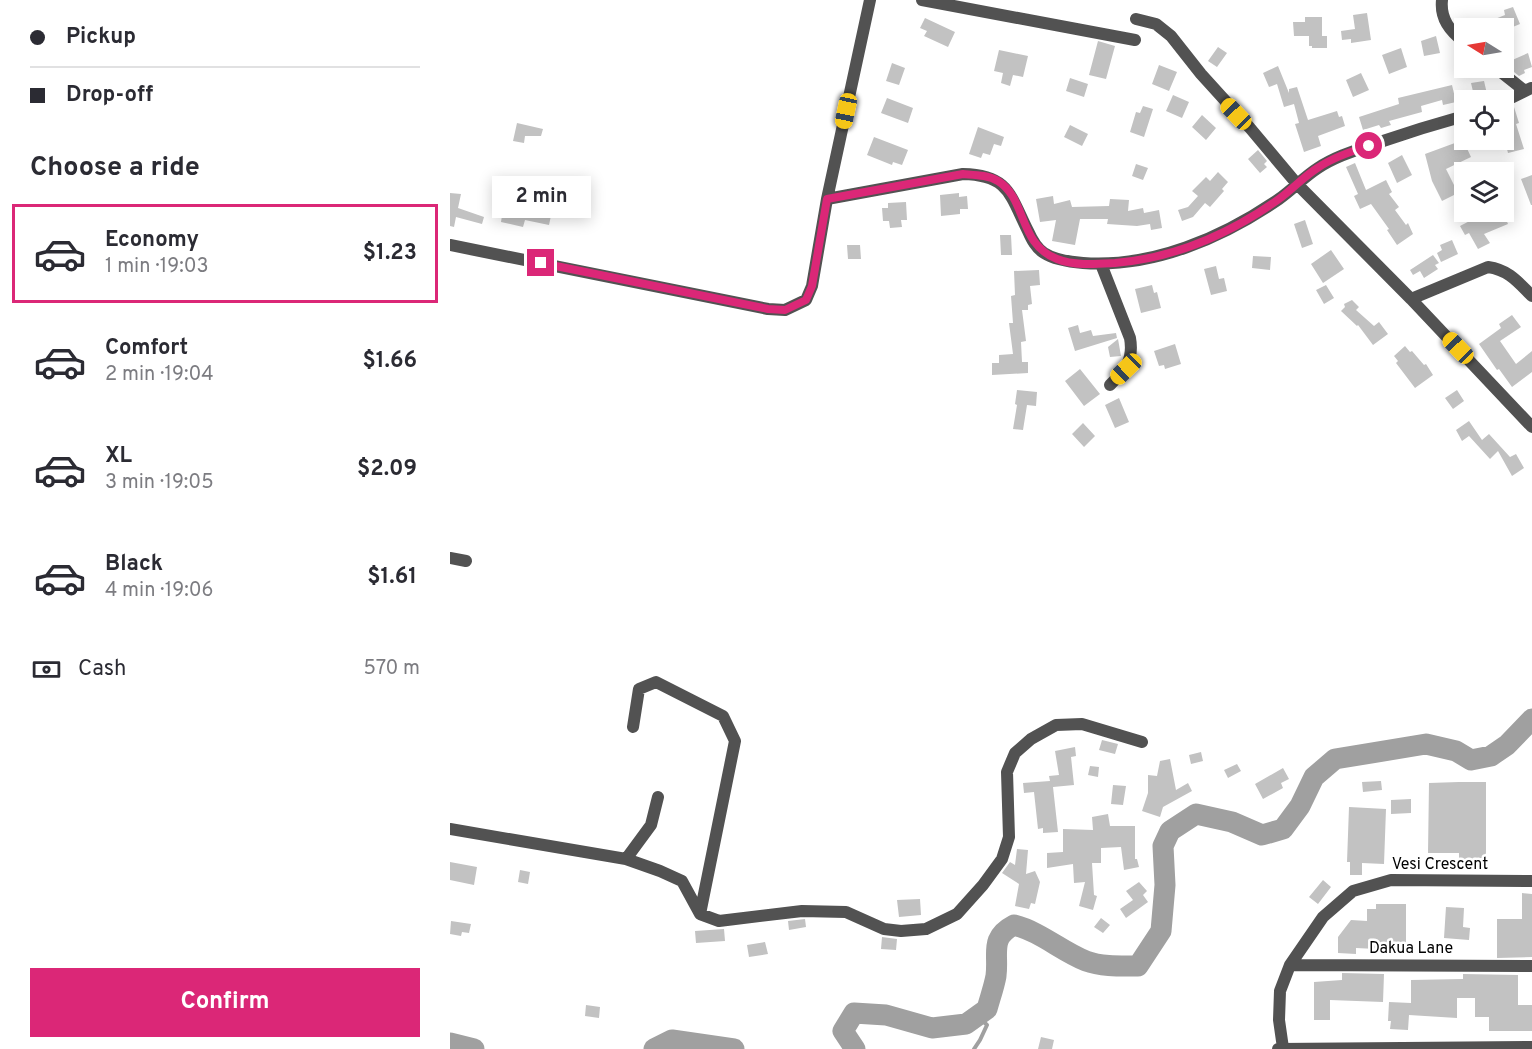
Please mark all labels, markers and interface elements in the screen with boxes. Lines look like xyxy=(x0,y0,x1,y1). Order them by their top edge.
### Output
north arrow xyxy=(1454,18,1514,78)
map controls xyxy=(1454,18,1514,222)
text: Pickup xyxy=(66,24,136,51)
text: Drop-off xyxy=(66,82,153,109)
button: locate xyxy=(1454,90,1514,150)
car xyxy=(833,92,859,130)
car xyxy=(1217,95,1255,133)
route start xyxy=(1355,132,1382,159)
text: Choose a ride xyxy=(30,151,200,185)
button: layers xyxy=(1454,162,1514,222)
callout: 2 min xyxy=(492,176,590,218)
text: 2 min xyxy=(515,184,568,210)
icon: car xyxy=(33,227,87,281)
text: Economy xyxy=(105,227,199,254)
text: $1.23 xyxy=(363,240,417,267)
route end xyxy=(527,249,554,276)
text: 1 min · 19:03 xyxy=(105,254,209,280)
car xyxy=(1439,329,1477,367)
icon: car xyxy=(33,335,87,389)
text: Comfort xyxy=(105,335,188,362)
text: $1.66 xyxy=(362,348,417,375)
car xyxy=(1107,350,1145,388)
text: 2 min · 19:04 xyxy=(105,362,214,388)
icon: car xyxy=(33,443,87,497)
text: XL xyxy=(105,443,132,470)
text: $2.09 xyxy=(357,456,417,483)
text: 3 min · 19:05 xyxy=(105,470,214,496)
icon: car xyxy=(33,551,87,605)
text: Black xyxy=(105,551,163,578)
text: $1.61 xyxy=(367,564,417,591)
text: 4 min · 19:06 xyxy=(105,578,213,604)
icon: cash xyxy=(30,653,63,686)
text: Cash xyxy=(78,656,127,683)
text: 570 m xyxy=(363,656,420,682)
street label: Vesi Crescent xyxy=(1392,855,1488,875)
street label: Dakua Lane xyxy=(1369,939,1453,959)
button: Confirm xyxy=(30,968,420,1037)

